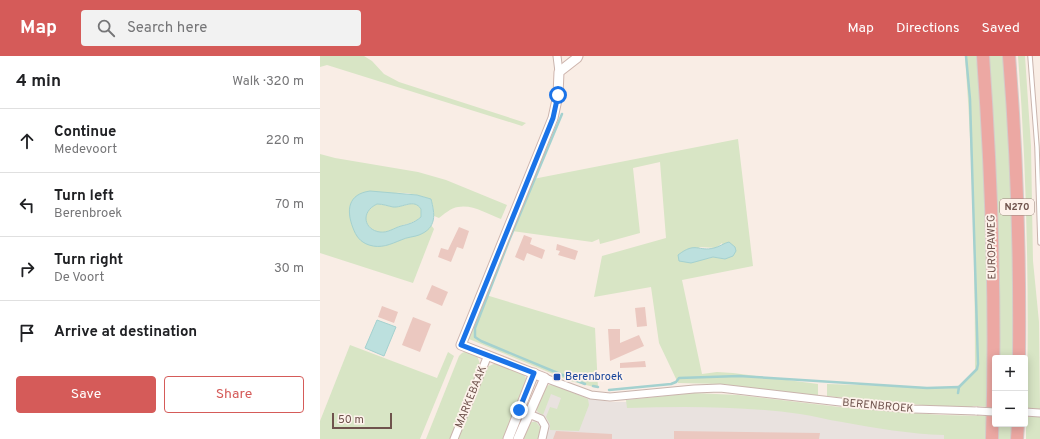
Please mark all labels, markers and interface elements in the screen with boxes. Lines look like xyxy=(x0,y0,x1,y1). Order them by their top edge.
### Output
search box xyxy=(81,10,361,46)
text: Map xyxy=(20,16,57,40)
icon: search xyxy=(95,17,117,39)
text: Search here xyxy=(127,19,207,38)
text: Map xyxy=(848,20,874,37)
text: Directions xyxy=(896,20,960,37)
text: Saved xyxy=(982,20,1020,37)
text: 4 min xyxy=(16,71,61,93)
text: Walk · 320 m xyxy=(232,74,304,90)
route start xyxy=(549,86,567,104)
text: Continue xyxy=(54,123,116,142)
icon: ahead xyxy=(16,130,38,152)
text: 220 m xyxy=(266,133,304,149)
text: Medevoort xyxy=(54,142,117,158)
text: Turn left xyxy=(54,187,114,206)
icon: left xyxy=(16,194,38,216)
text: 70 m xyxy=(275,197,304,213)
road number: N270 xyxy=(1000,199,1034,215)
text: Berenbroek xyxy=(54,206,122,222)
street label: EUROPAWEG xyxy=(984,214,1000,280)
text: Turn right xyxy=(54,251,123,270)
icon: right xyxy=(16,258,38,280)
text: 30 m xyxy=(274,261,304,277)
text: De Voort xyxy=(54,270,104,286)
icon: arrive xyxy=(16,322,38,344)
text: Arrive at destination xyxy=(54,323,197,342)
map controls xyxy=(992,355,1028,427)
button: + xyxy=(992,355,1028,391)
street label: MARKEBAAK xyxy=(452,364,490,430)
place label: Berenbroek xyxy=(565,370,623,384)
marker: Berenbroek xyxy=(552,372,562,382)
button: Save xyxy=(16,376,156,413)
button: Share xyxy=(164,376,304,413)
button: − xyxy=(992,391,1028,427)
street label: BERENBROEK xyxy=(842,396,914,416)
route end xyxy=(510,401,528,419)
scale bar xyxy=(332,411,392,430)
text: 50 m xyxy=(338,413,364,427)

